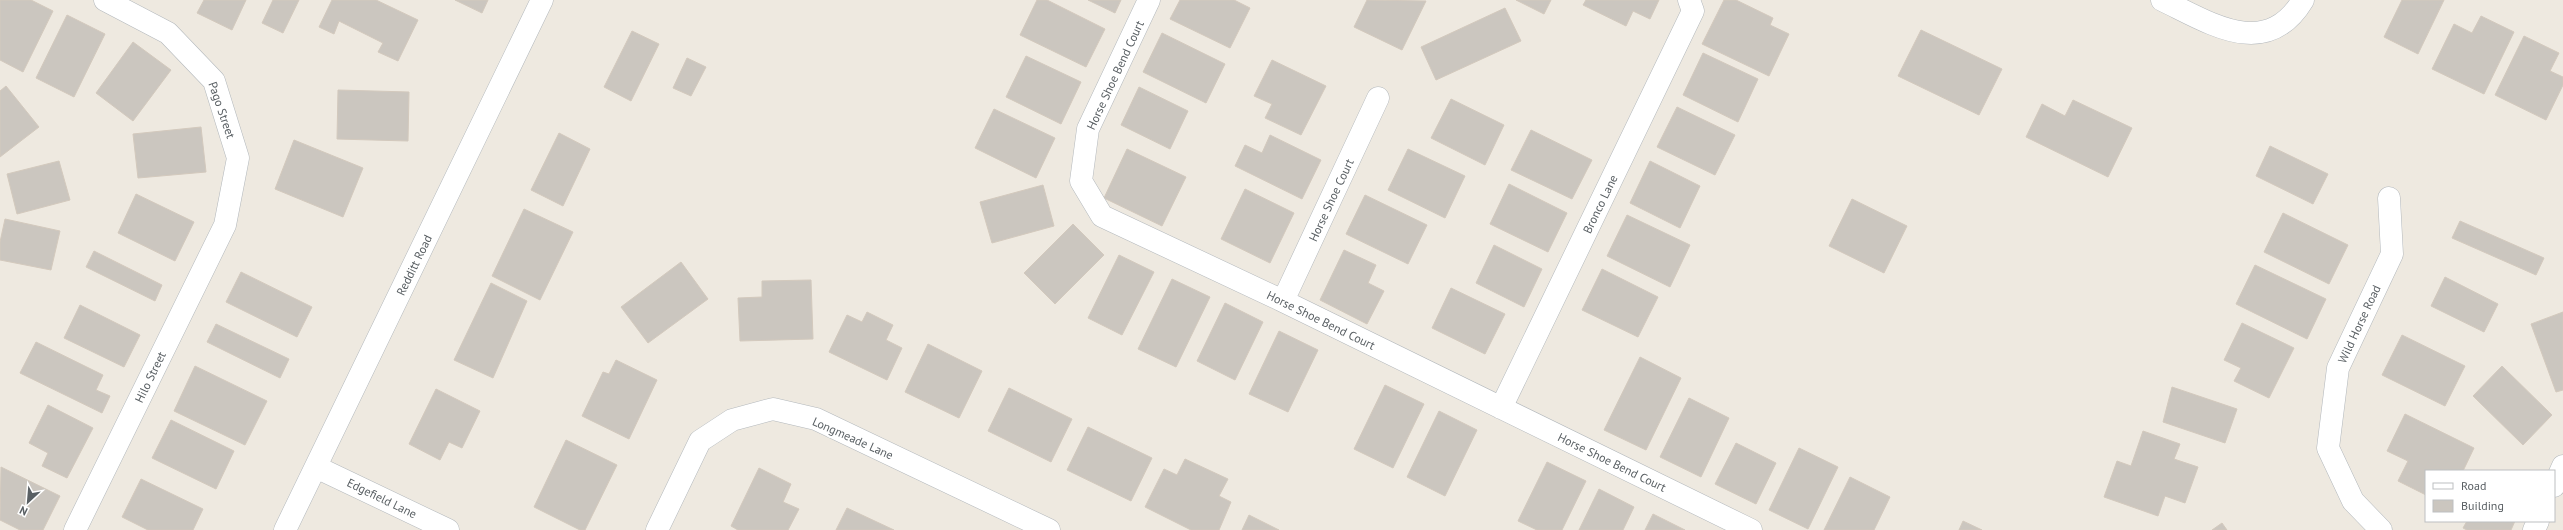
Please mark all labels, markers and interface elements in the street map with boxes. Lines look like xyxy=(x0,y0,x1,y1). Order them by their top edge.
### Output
street label: Horse Shoe Bend Court xyxy=(1083,18,1147,132)
street label: Pago Street xyxy=(205,80,239,140)
street label: Horse Shoe Court xyxy=(1305,156,1357,244)
street label: Bronco Lane xyxy=(1579,172,1621,236)
street label: Redditt Road xyxy=(393,232,435,298)
street label: Wild Horse Road xyxy=(2334,282,2384,366)
street label: Horse Shoe Bend Court xyxy=(1264,287,1378,353)
street label: Hilo Street xyxy=(131,349,169,405)
street label: Longmeade Lane xyxy=(810,413,896,463)
street label: Horse Shoe Bend Court xyxy=(1555,429,1669,495)
legend xyxy=(2425,470,2555,522)
street label: Edgefield Lane xyxy=(345,475,419,521)
text: Road xyxy=(2461,478,2486,493)
north arrow xyxy=(8,482,48,522)
text: Building xyxy=(2461,498,2504,513)
text: N xyxy=(17,503,30,519)

